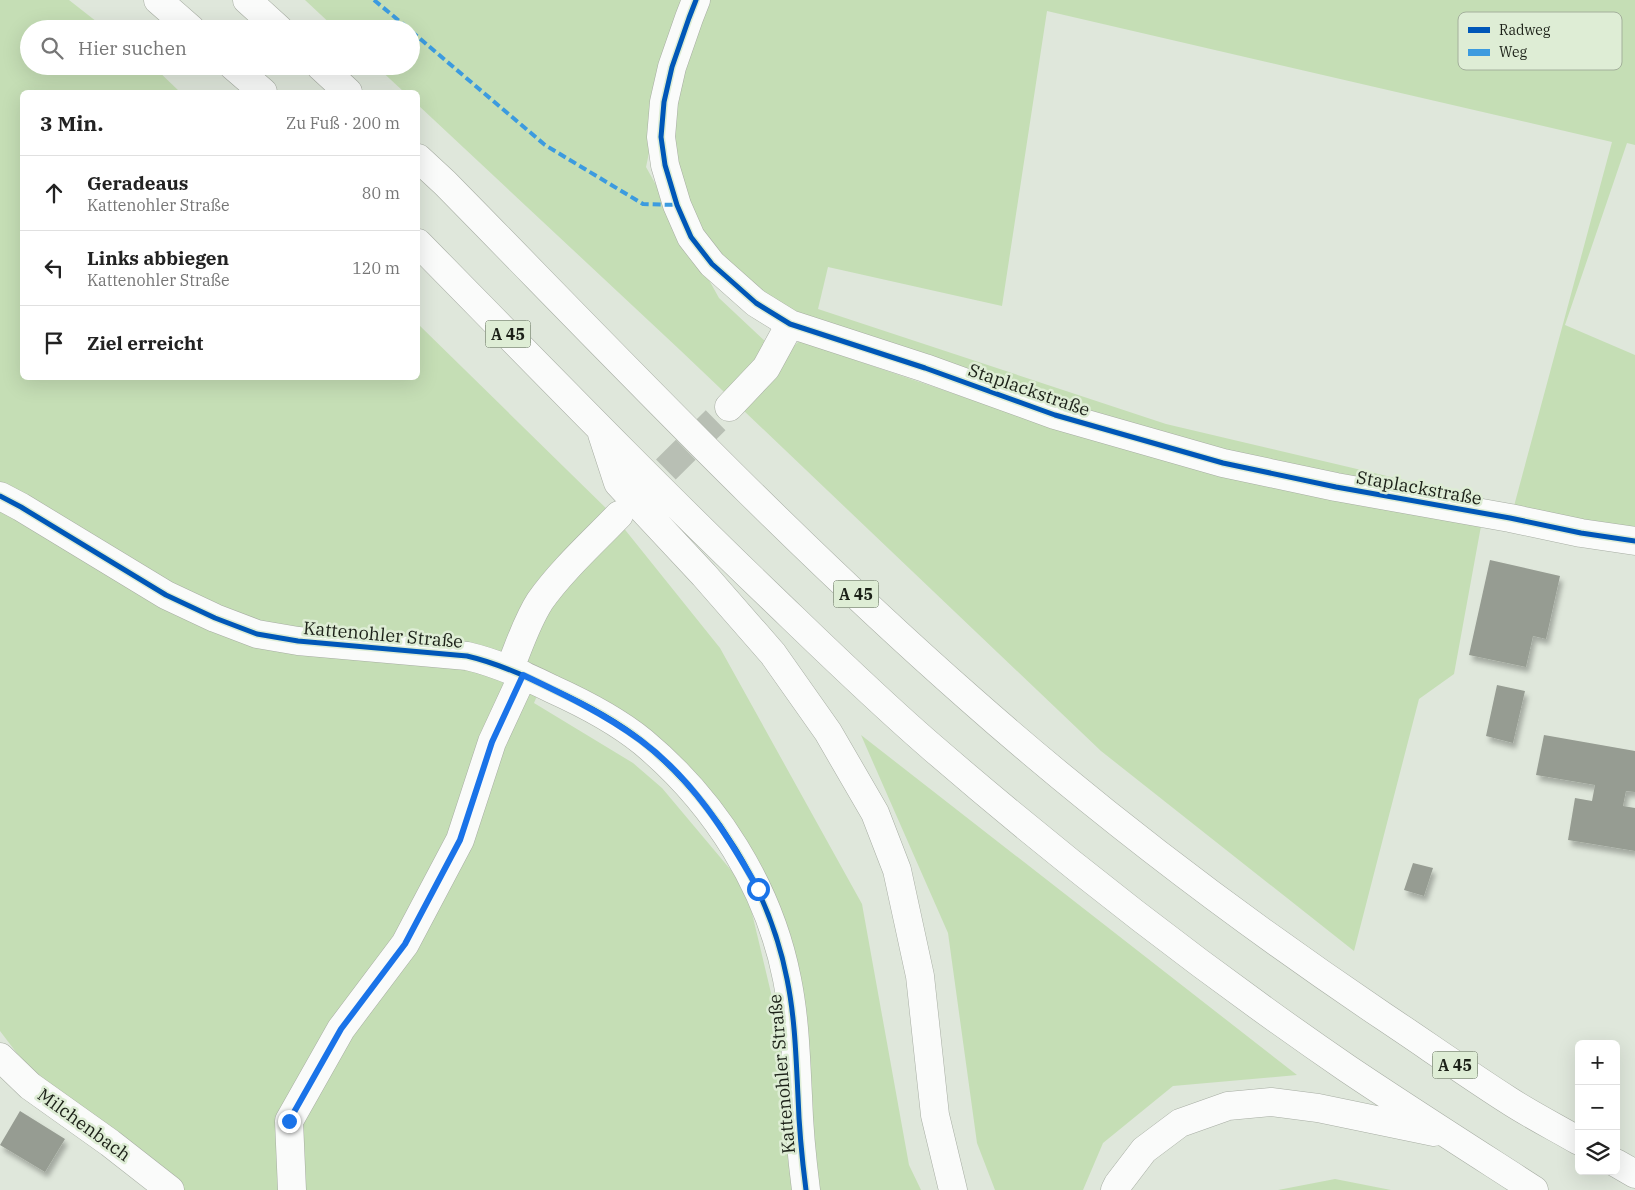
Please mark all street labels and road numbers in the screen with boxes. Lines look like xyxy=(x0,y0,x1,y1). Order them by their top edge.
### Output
road number: A 45 xyxy=(486,320,530,348)
street label: Staplackstraße xyxy=(965,358,1093,421)
street label: Staplackstraße xyxy=(1355,465,1484,510)
road number: A 45 xyxy=(834,580,878,608)
street label: Kattenohler Straße xyxy=(302,616,464,653)
street label: Kattenohler Straße xyxy=(763,993,800,1155)
road number: A 45 xyxy=(1432,1052,1478,1078)
street label: Milchenbach xyxy=(33,1083,135,1166)

